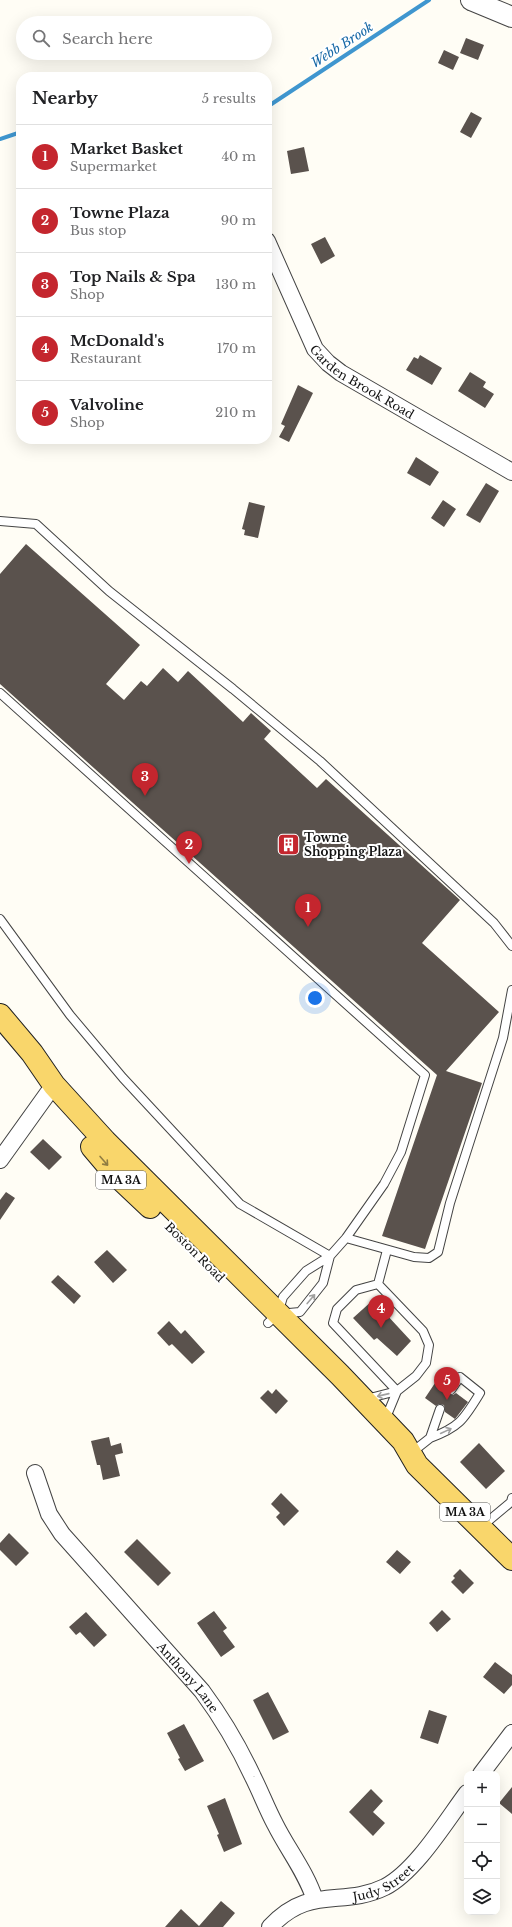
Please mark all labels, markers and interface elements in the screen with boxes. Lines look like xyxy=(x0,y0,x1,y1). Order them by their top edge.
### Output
search box xyxy=(16,16,272,60)
water label: Webb Brook xyxy=(308,18,377,71)
icon: search xyxy=(30,27,52,49)
text: Search here xyxy=(62,29,153,48)
text: Nearby xyxy=(32,88,98,109)
text: 5 results xyxy=(202,90,256,107)
text: Market Basket xyxy=(70,139,183,158)
text: 1 xyxy=(42,148,48,165)
text: 40 m xyxy=(221,148,256,165)
text: Supermarket xyxy=(70,158,157,175)
text: Towne Plaza xyxy=(70,203,170,222)
text: 2 xyxy=(41,212,49,229)
text: 90 m xyxy=(221,212,256,229)
text: Bus stop xyxy=(70,222,126,239)
text: Top Nails & Spa xyxy=(70,267,196,286)
text: 3 xyxy=(41,276,49,293)
text: 130 m xyxy=(215,276,256,293)
text: Shop xyxy=(70,286,105,303)
text: McDonald's xyxy=(70,331,164,350)
text: 4 xyxy=(41,340,49,357)
text: 170 m xyxy=(217,340,256,357)
street label: Garden Brook Road xyxy=(307,341,417,421)
text: Restaurant xyxy=(70,350,142,367)
text: Valvoline xyxy=(70,395,144,414)
text: 5 xyxy=(41,404,49,421)
text: 210 m xyxy=(215,404,256,421)
text: Shop xyxy=(70,414,105,431)
pin: 3 xyxy=(132,763,158,796)
place label: Towne Shopping Plaza xyxy=(304,830,402,859)
pin: 2 xyxy=(176,831,202,864)
building icon: Towne Shopping Plaza xyxy=(276,831,302,857)
pin: 1 xyxy=(295,894,321,927)
your location xyxy=(305,988,325,1008)
one-way arrow xyxy=(99,1156,108,1166)
road number: MA 3A xyxy=(96,1171,146,1189)
street label: Boston Road xyxy=(162,1219,228,1285)
one-way arrow xyxy=(306,1293,315,1304)
pin: 4 xyxy=(368,1295,394,1328)
pin: 5 xyxy=(434,1367,460,1400)
one-way arrow xyxy=(376,1391,389,1399)
one-way arrow xyxy=(440,1427,452,1434)
road number: MA 3A xyxy=(440,1503,490,1521)
street label: Anthony Lane xyxy=(154,1638,222,1715)
map controls xyxy=(464,1771,500,1915)
button: + xyxy=(464,1771,500,1807)
button: − xyxy=(464,1807,500,1843)
button: locate xyxy=(464,1843,500,1879)
street label: Judy Street xyxy=(350,1860,417,1904)
button: layers xyxy=(464,1879,500,1915)

